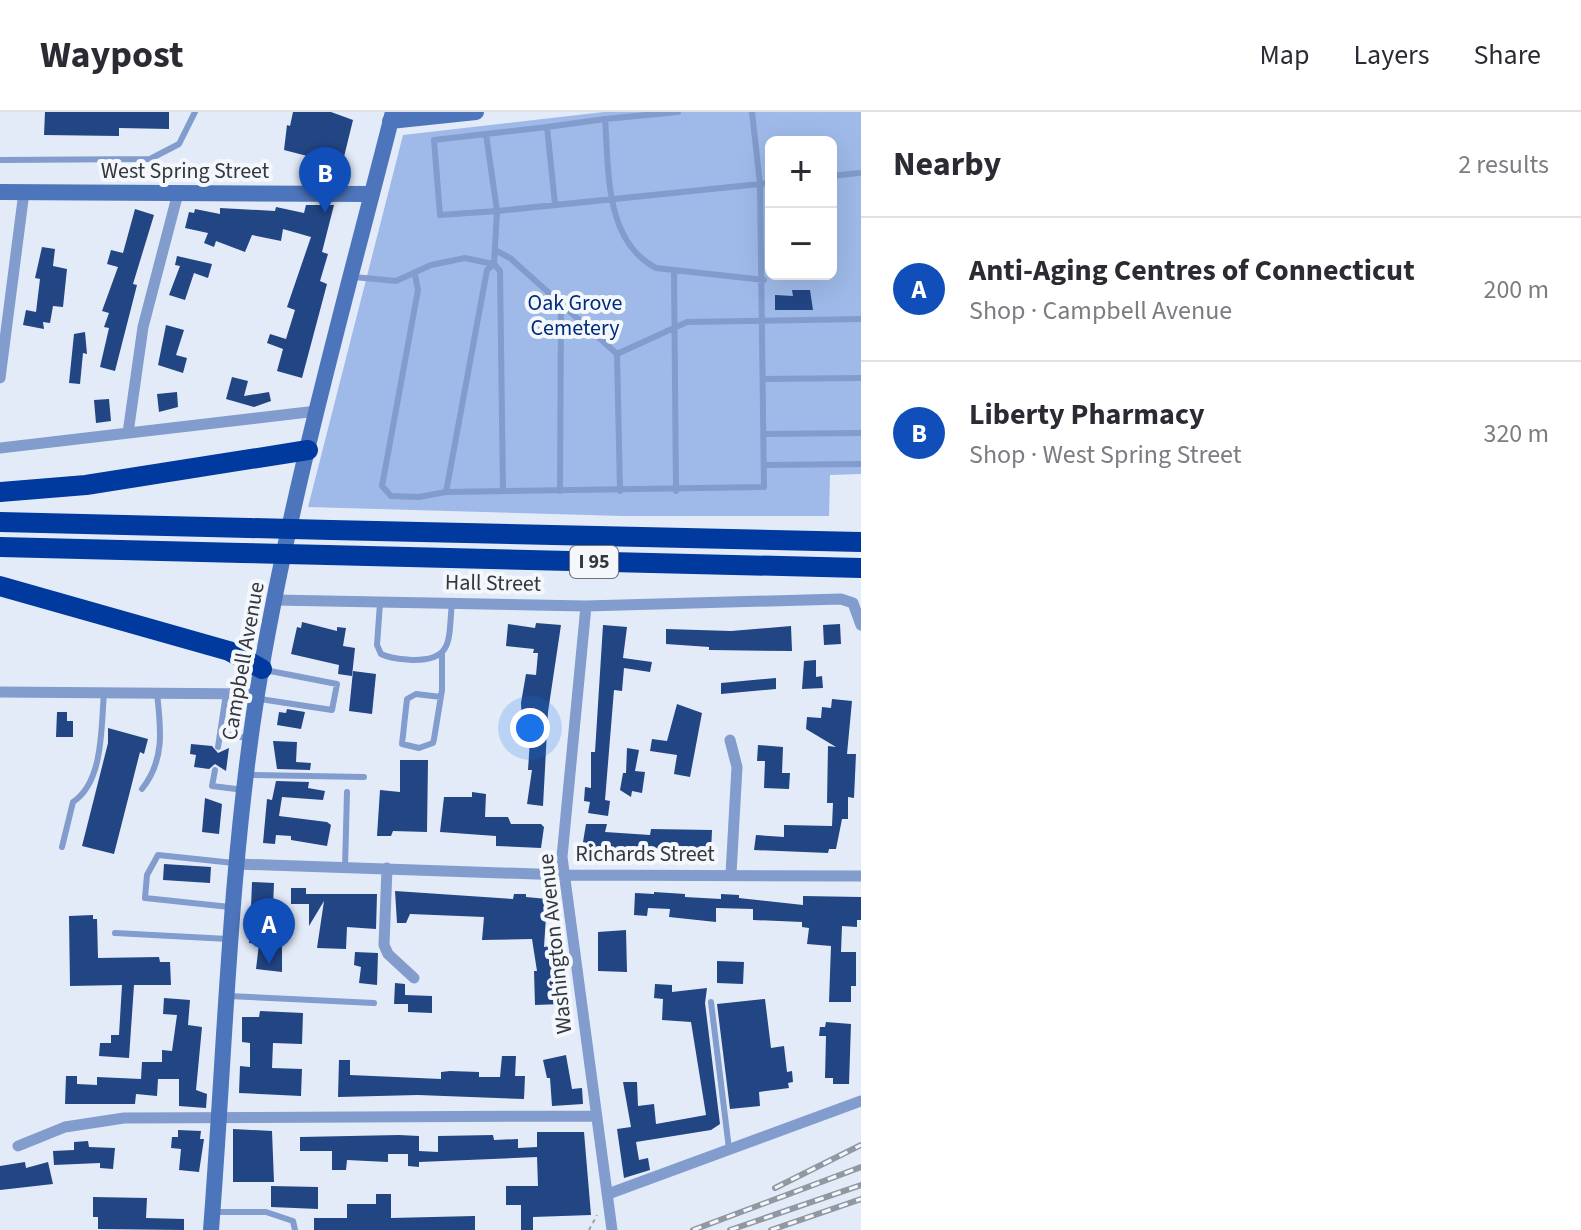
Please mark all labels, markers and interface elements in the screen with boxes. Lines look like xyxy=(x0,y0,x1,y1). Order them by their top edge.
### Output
text: Waypost xyxy=(40,28,184,82)
text: Map xyxy=(1259,35,1309,75)
text: Layers xyxy=(1353,35,1429,75)
text: Share xyxy=(1473,35,1541,75)
map controls xyxy=(765,136,837,280)
button: + xyxy=(765,136,837,208)
text: Nearby xyxy=(893,140,1001,189)
text: 2 results xyxy=(1458,146,1549,183)
pin: B xyxy=(299,147,351,213)
street label: West Spring Street xyxy=(101,155,270,187)
button: − xyxy=(765,208,837,280)
text: Anti-Aging Centres of Connecticut xyxy=(969,249,1415,292)
text: A xyxy=(912,271,926,308)
text: 200 m xyxy=(1483,271,1549,308)
park label: Oak Grove Cemetery xyxy=(528,287,623,344)
text: Shop · Campbell Avenue xyxy=(969,292,1232,329)
text: Liberty Pharmacy xyxy=(969,393,1205,436)
text: B xyxy=(911,415,927,452)
text: 320 m xyxy=(1483,415,1549,452)
text: Shop · West Spring Street xyxy=(969,436,1242,473)
road number: I 95 xyxy=(570,546,618,578)
street label: Hall Street xyxy=(445,566,542,600)
street label: Campbell Avenue xyxy=(213,579,273,743)
your location xyxy=(510,708,550,748)
street label: Richards Street xyxy=(575,838,715,870)
street label: Washington Avenue xyxy=(530,852,580,1036)
pin: A xyxy=(243,898,295,964)

